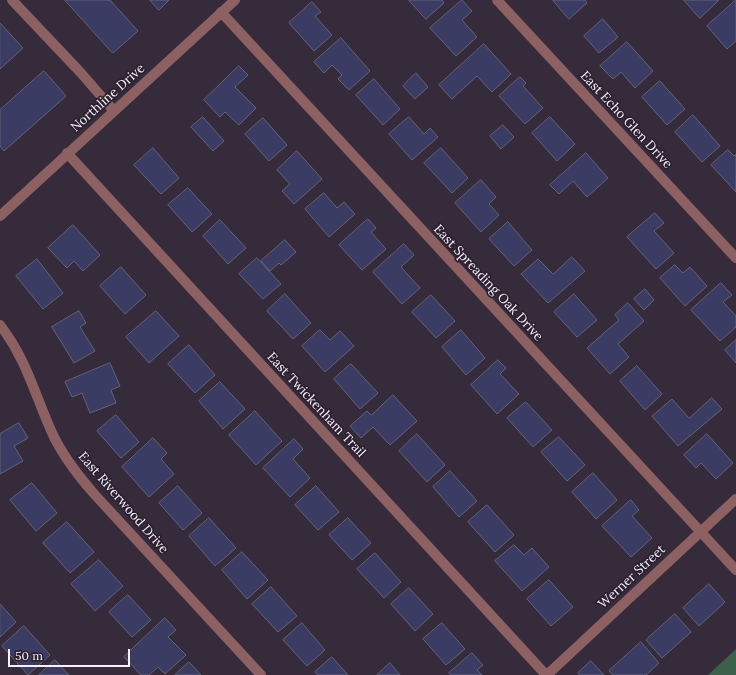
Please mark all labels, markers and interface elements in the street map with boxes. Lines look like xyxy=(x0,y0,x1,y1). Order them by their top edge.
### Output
street label: Northline Drive xyxy=(68,61,148,135)
street label: East Echo Glen Drive xyxy=(577,68,675,172)
street label: East Spreading Oak Drive xyxy=(430,222,546,344)
street label: East Twickenham Trail xyxy=(263,349,369,461)
street label: East Riverwood Drive xyxy=(75,449,171,557)
street label: Werner Street xyxy=(595,542,669,612)
scale bar xyxy=(10,641,132,667)
text: 50 m xyxy=(15,648,43,663)

